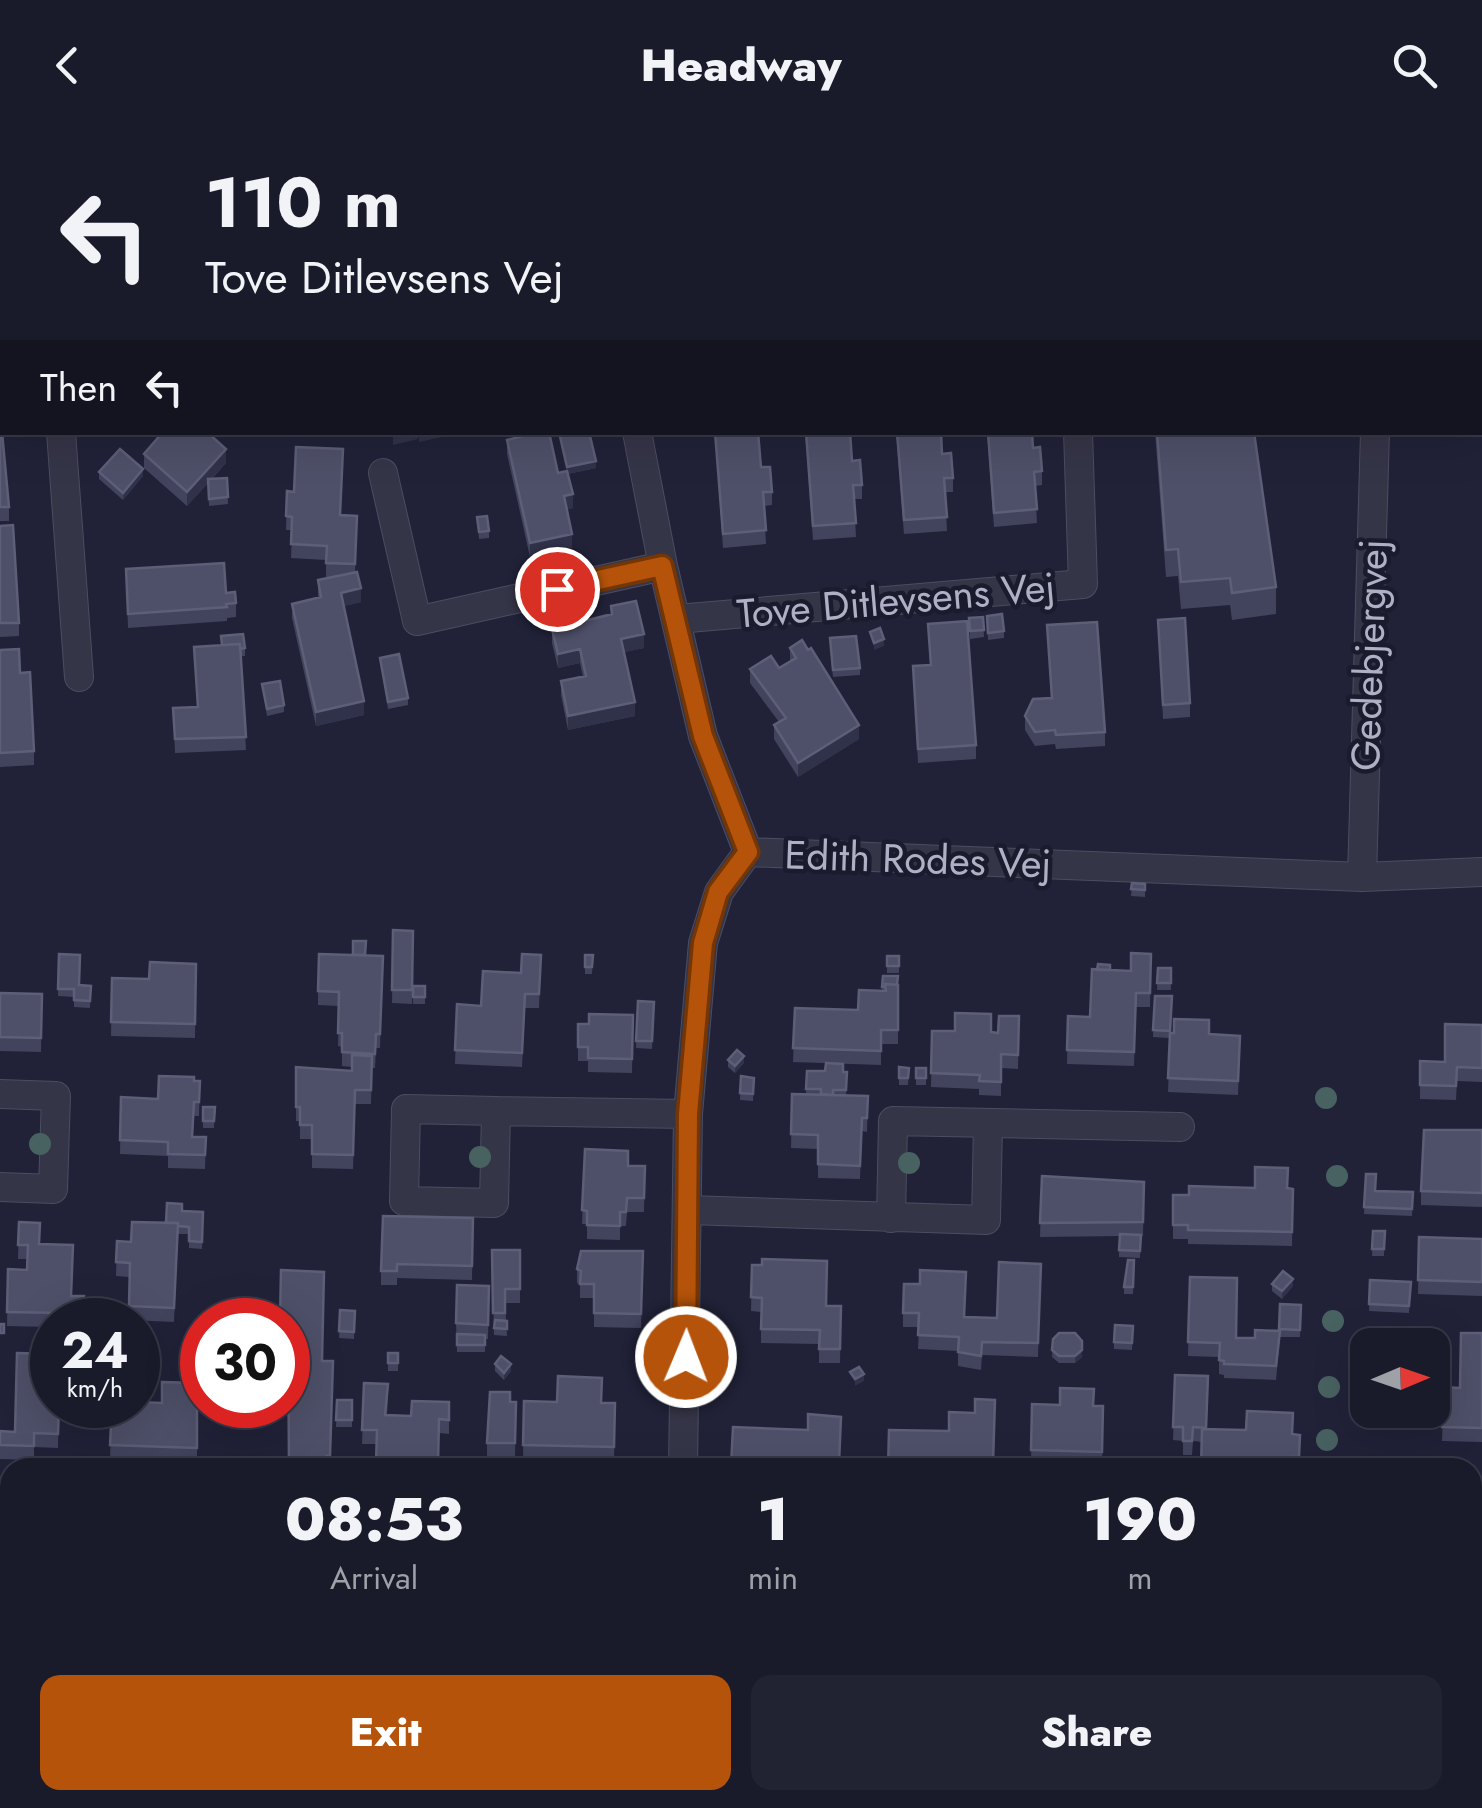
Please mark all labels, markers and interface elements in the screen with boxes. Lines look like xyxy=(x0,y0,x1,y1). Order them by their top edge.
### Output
text: Headway xyxy=(640,33,842,98)
icon: back xyxy=(40,38,95,93)
icon: search xyxy=(1387,38,1442,93)
text: 110 m xyxy=(205,152,401,253)
icon: left xyxy=(40,170,170,300)
text: Tove Ditlevsens Vej xyxy=(205,245,564,310)
text: Then xyxy=(40,360,117,415)
icon: left xyxy=(137,360,192,415)
street label: Gedebjergvej xyxy=(1336,538,1402,772)
pin xyxy=(515,547,600,632)
street label: Tove Ditlevsens Vej xyxy=(735,557,1057,643)
icon: arrive xyxy=(530,562,585,617)
street label: Edith Rodes Vej xyxy=(783,825,1053,893)
speed limit sign: 30 xyxy=(180,1298,310,1428)
position arrow xyxy=(634,1305,738,1409)
text: 24 xyxy=(61,1314,129,1387)
north arrow xyxy=(1350,1328,1450,1428)
map controls xyxy=(1350,1328,1450,1428)
text: km/h xyxy=(67,1370,123,1406)
text: 08:53 xyxy=(285,1476,463,1563)
text: 1 xyxy=(757,1476,789,1563)
text: 190 xyxy=(1083,1476,1197,1563)
text: Arrival xyxy=(330,1555,418,1601)
text: min xyxy=(748,1555,798,1601)
text: m xyxy=(1128,1555,1153,1601)
button: Exit xyxy=(40,1675,731,1790)
button: Share xyxy=(751,1675,1442,1790)

